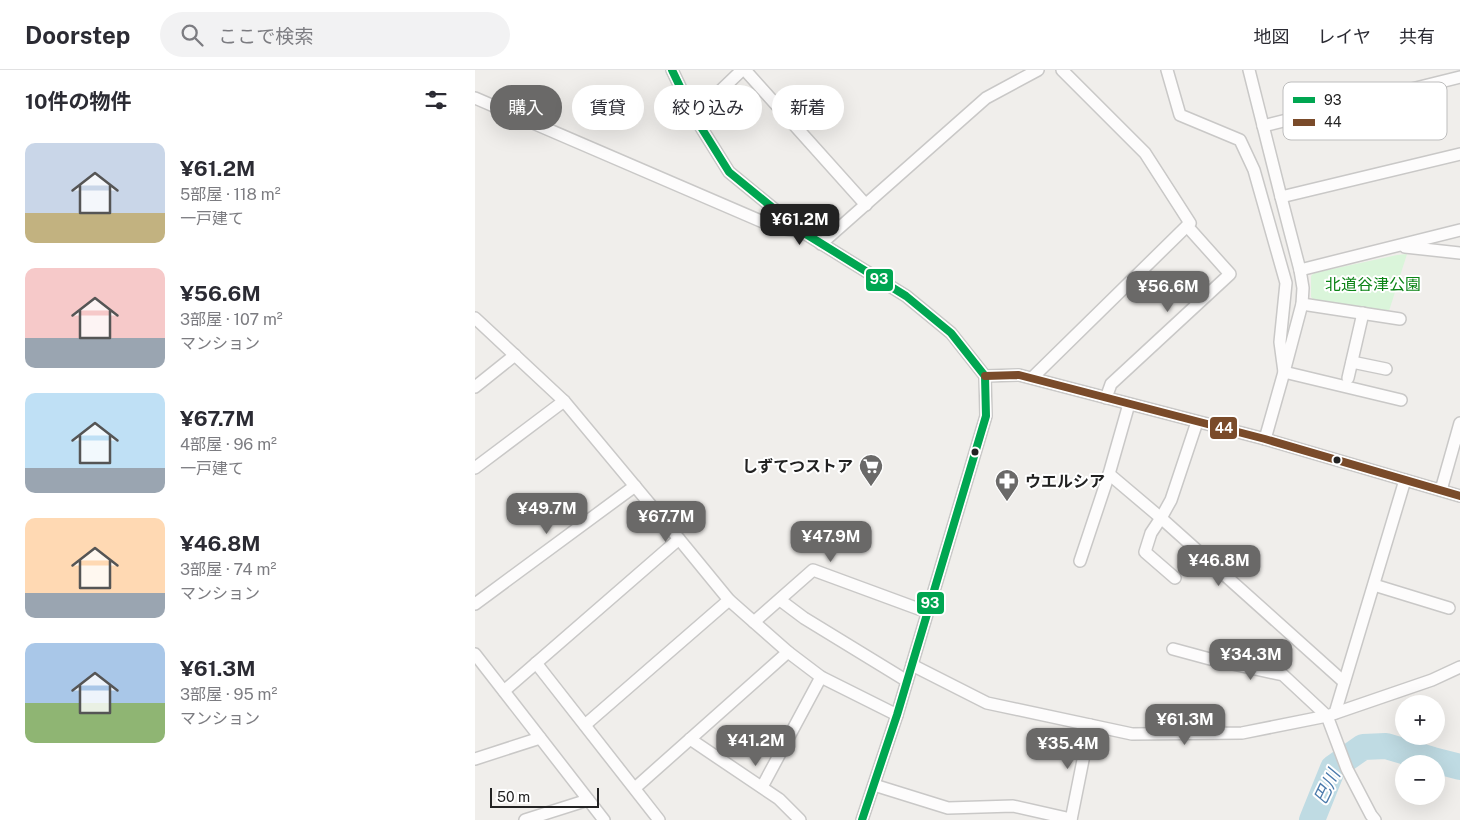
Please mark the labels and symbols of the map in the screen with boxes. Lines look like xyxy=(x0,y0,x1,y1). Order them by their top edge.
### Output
legend xyxy=(1283,82,1447,140)
text: 93 xyxy=(1324,92,1342,108)
text: 44 xyxy=(1324,114,1342,130)
pin: ¥61.2M xyxy=(759,204,841,246)
line badge: 93 xyxy=(865,268,894,292)
pin: ¥56.6M xyxy=(1127,270,1209,313)
text: 93 xyxy=(870,271,888,287)
park label: 北道谷津公園 xyxy=(1325,275,1421,294)
line badge: 44 xyxy=(1209,416,1238,440)
text: 44 xyxy=(1215,420,1233,436)
unlabelled marker xyxy=(970,447,980,457)
supermarket icon: しずてつストア xyxy=(858,453,884,487)
unlabelled marker xyxy=(1332,455,1342,465)
place label: しずてつストア xyxy=(742,457,853,476)
pharmacy icon: ウエルシア xyxy=(994,468,1020,502)
place label: ウエルシア xyxy=(1025,472,1105,491)
pin: ¥49.7M xyxy=(506,492,588,535)
pin: ¥67.7M xyxy=(625,500,707,543)
pin: ¥47.9M xyxy=(790,520,872,563)
pin: ¥46.8M xyxy=(1178,544,1260,587)
line badge: 93 xyxy=(916,591,945,615)
text: 93 xyxy=(921,595,939,611)
pin: ¥34.3M xyxy=(1210,638,1292,681)
pin: ¥61.3M xyxy=(1144,704,1226,746)
pin: ¥41.2M xyxy=(715,724,797,767)
pin: ¥35.4M xyxy=(1027,728,1109,770)
water label: 巴川 xyxy=(1309,764,1345,808)
scale bar xyxy=(490,785,599,808)

